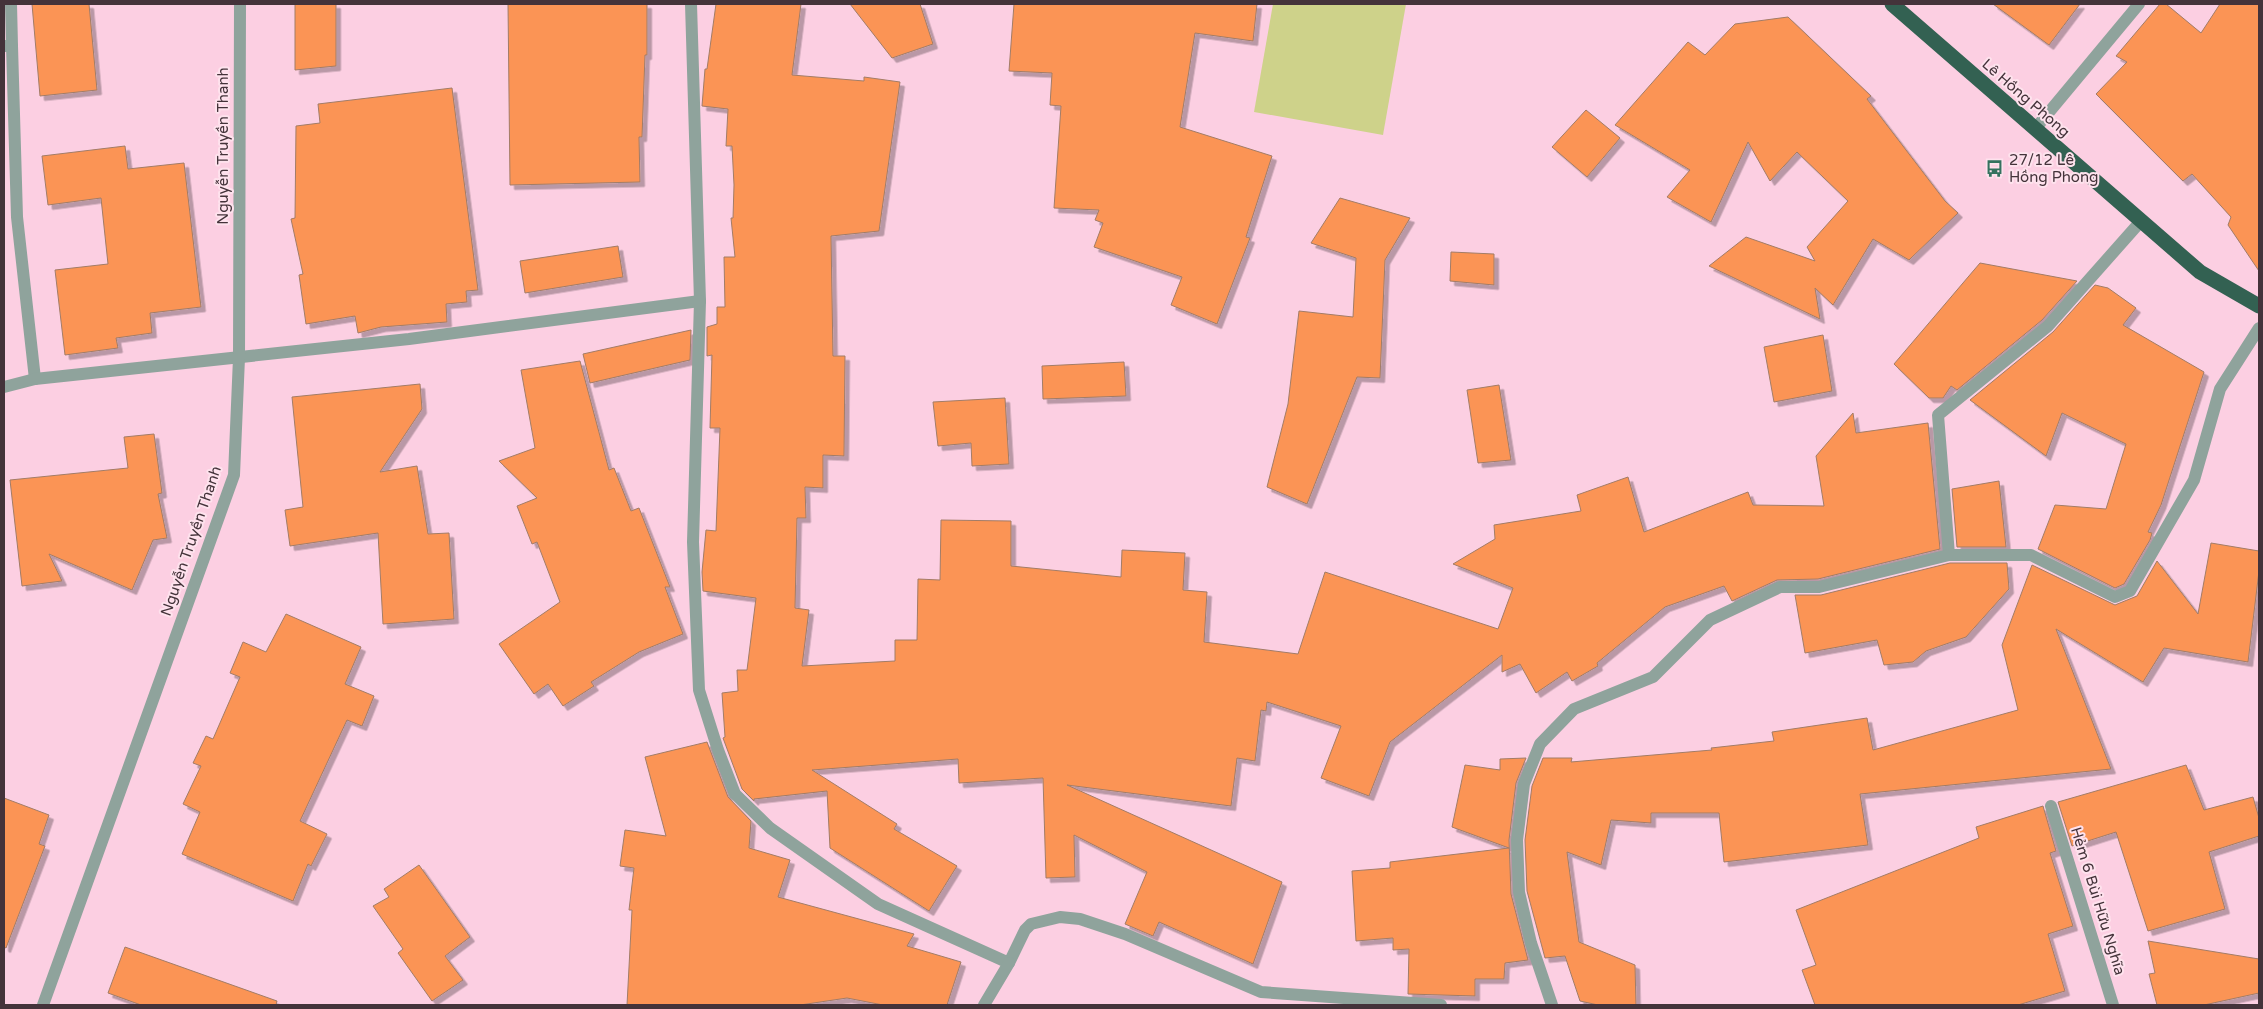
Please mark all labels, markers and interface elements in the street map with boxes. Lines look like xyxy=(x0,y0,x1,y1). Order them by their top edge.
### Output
street label: Lê Hồng Phong xyxy=(1978,55,2074,141)
street label: Nguyễn Truyền Thanh xyxy=(214,67,232,225)
place label: 27/12 Lê Hồng Phong xyxy=(2009,151,2099,186)
bus stop icon: 27/12 Lê Hồng Phong xyxy=(1985,159,2005,179)
street label: Nguyễn Truyền Thanh xyxy=(157,464,225,618)
street label: Hẻm 6 Bùi Hữu Nghĩa xyxy=(2067,825,2129,977)

